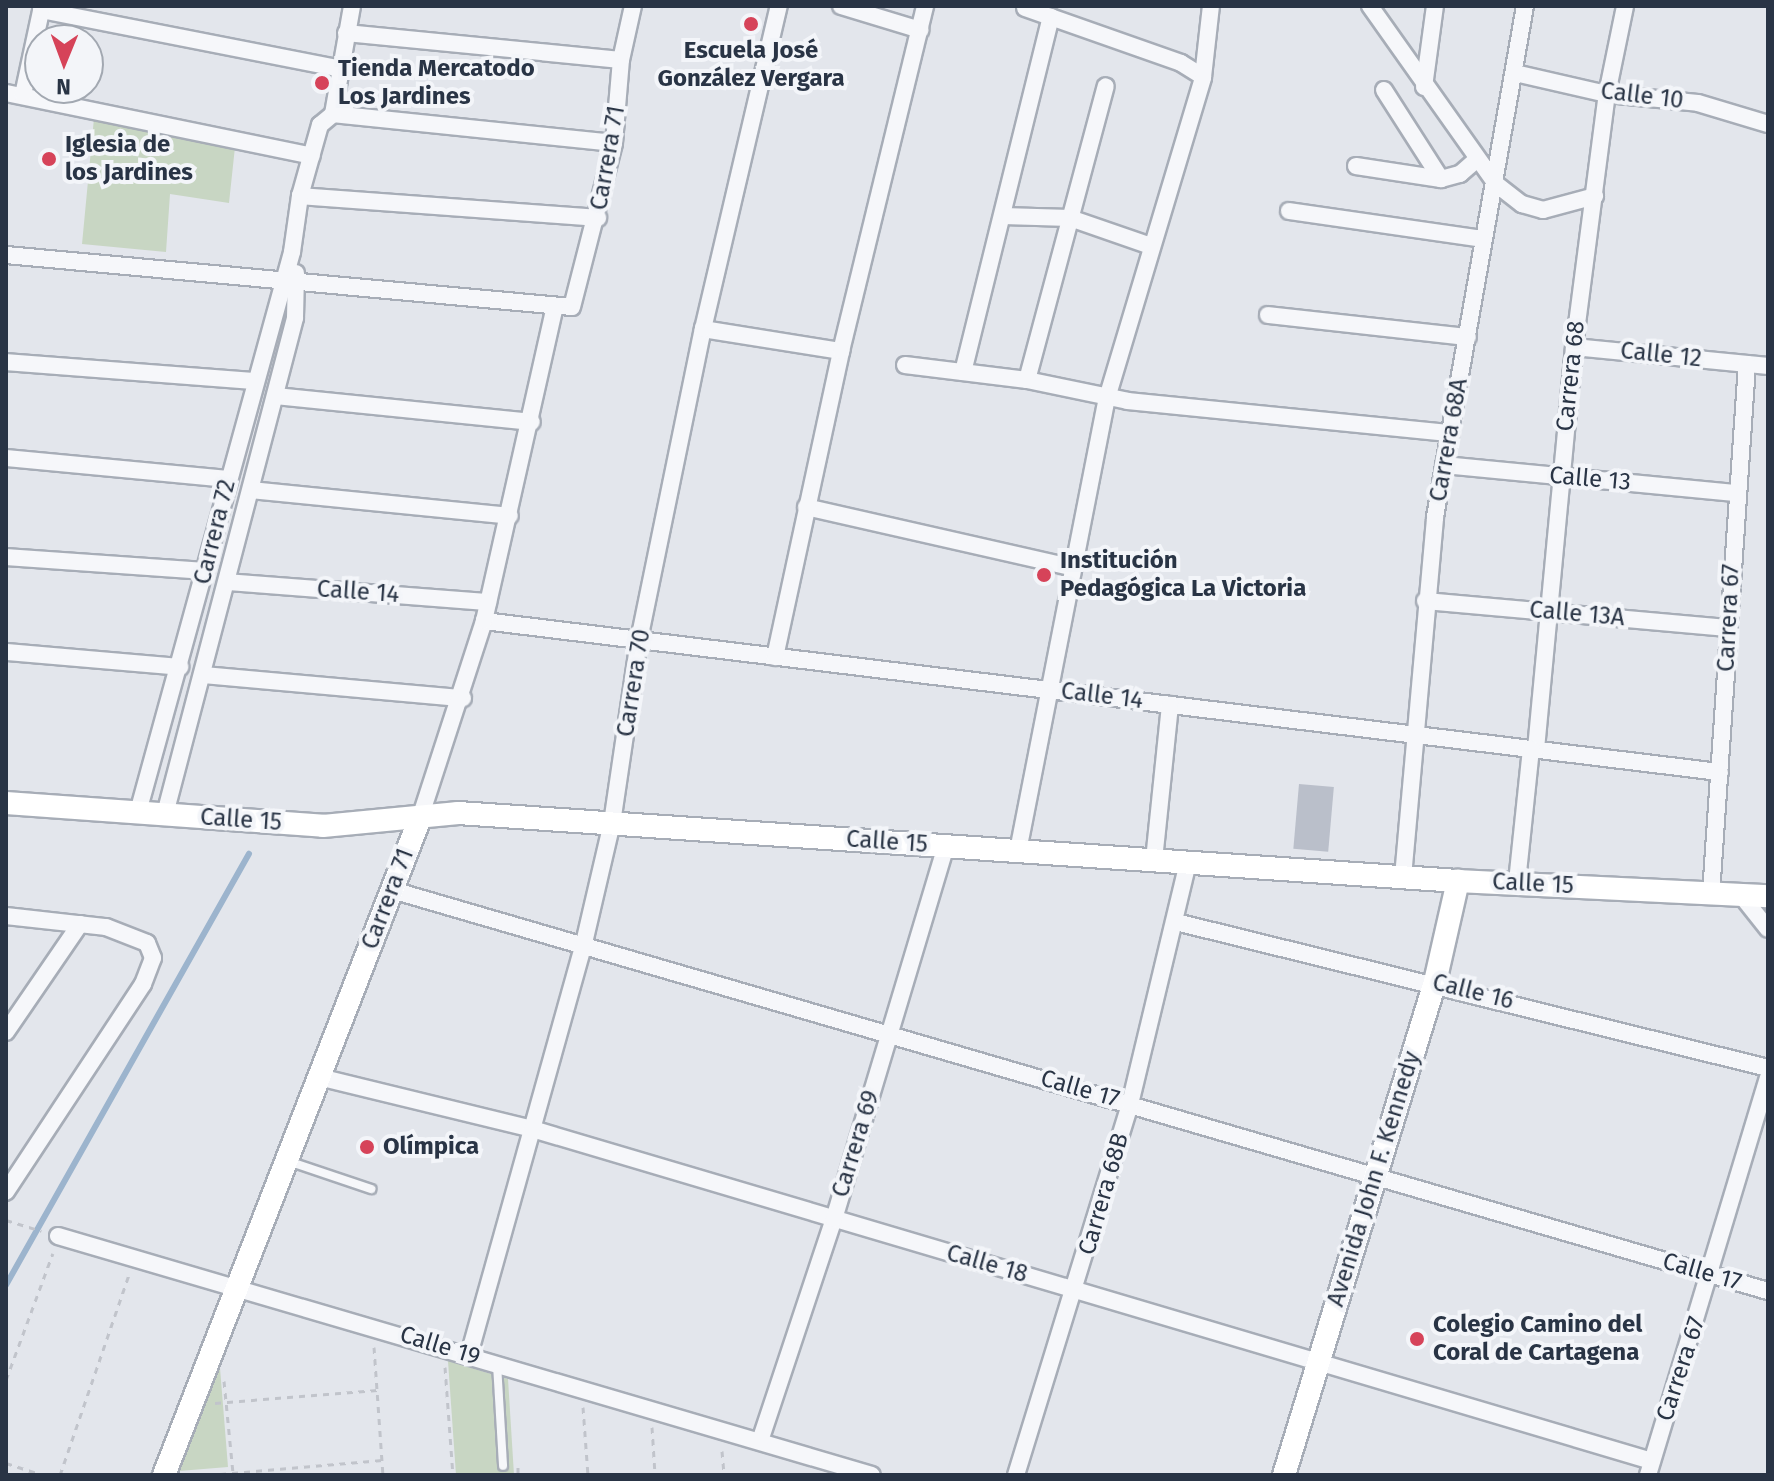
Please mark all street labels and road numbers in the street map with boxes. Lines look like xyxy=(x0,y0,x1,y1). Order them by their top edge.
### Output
street label: Calle 10 xyxy=(1599,77,1685,115)
street label: Carrera 71 xyxy=(585,104,631,212)
street label: Carrera 68 xyxy=(1551,319,1591,433)
street label: Calle 12 xyxy=(1619,336,1703,374)
street label: Carrera 68A xyxy=(1424,376,1474,504)
street label: Calle 13 xyxy=(1548,461,1632,497)
street label: Carrera 72 xyxy=(188,477,242,587)
street label: Carrera 67 xyxy=(1712,563,1746,673)
street label: Calle 14 xyxy=(316,575,400,609)
street label: Calle 13A xyxy=(1528,595,1626,633)
street label: Carrera 70 xyxy=(611,627,657,739)
street label: Calle 14 xyxy=(1059,677,1145,715)
street label: Calle 15 xyxy=(199,803,283,837)
street label: Calle 15 xyxy=(845,825,929,859)
street label: Carrera 71 xyxy=(356,845,420,953)
street label: Calle 15 xyxy=(1491,867,1575,901)
street label: Calle 16 xyxy=(1429,968,1517,1016)
street label: Avenida John F. Kennedy xyxy=(1321,1048,1427,1310)
street label: Calle 17 xyxy=(1037,1064,1123,1114)
street label: Carrera 69 xyxy=(826,1087,886,1201)
street label: Carrera 68B xyxy=(1073,1130,1135,1258)
street label: Calle 18 xyxy=(943,1239,1031,1289)
street label: Calle 17 xyxy=(1659,1247,1745,1297)
street label: Carrera 67 xyxy=(1651,1313,1711,1425)
street label: Calle 19 xyxy=(396,1320,484,1372)

